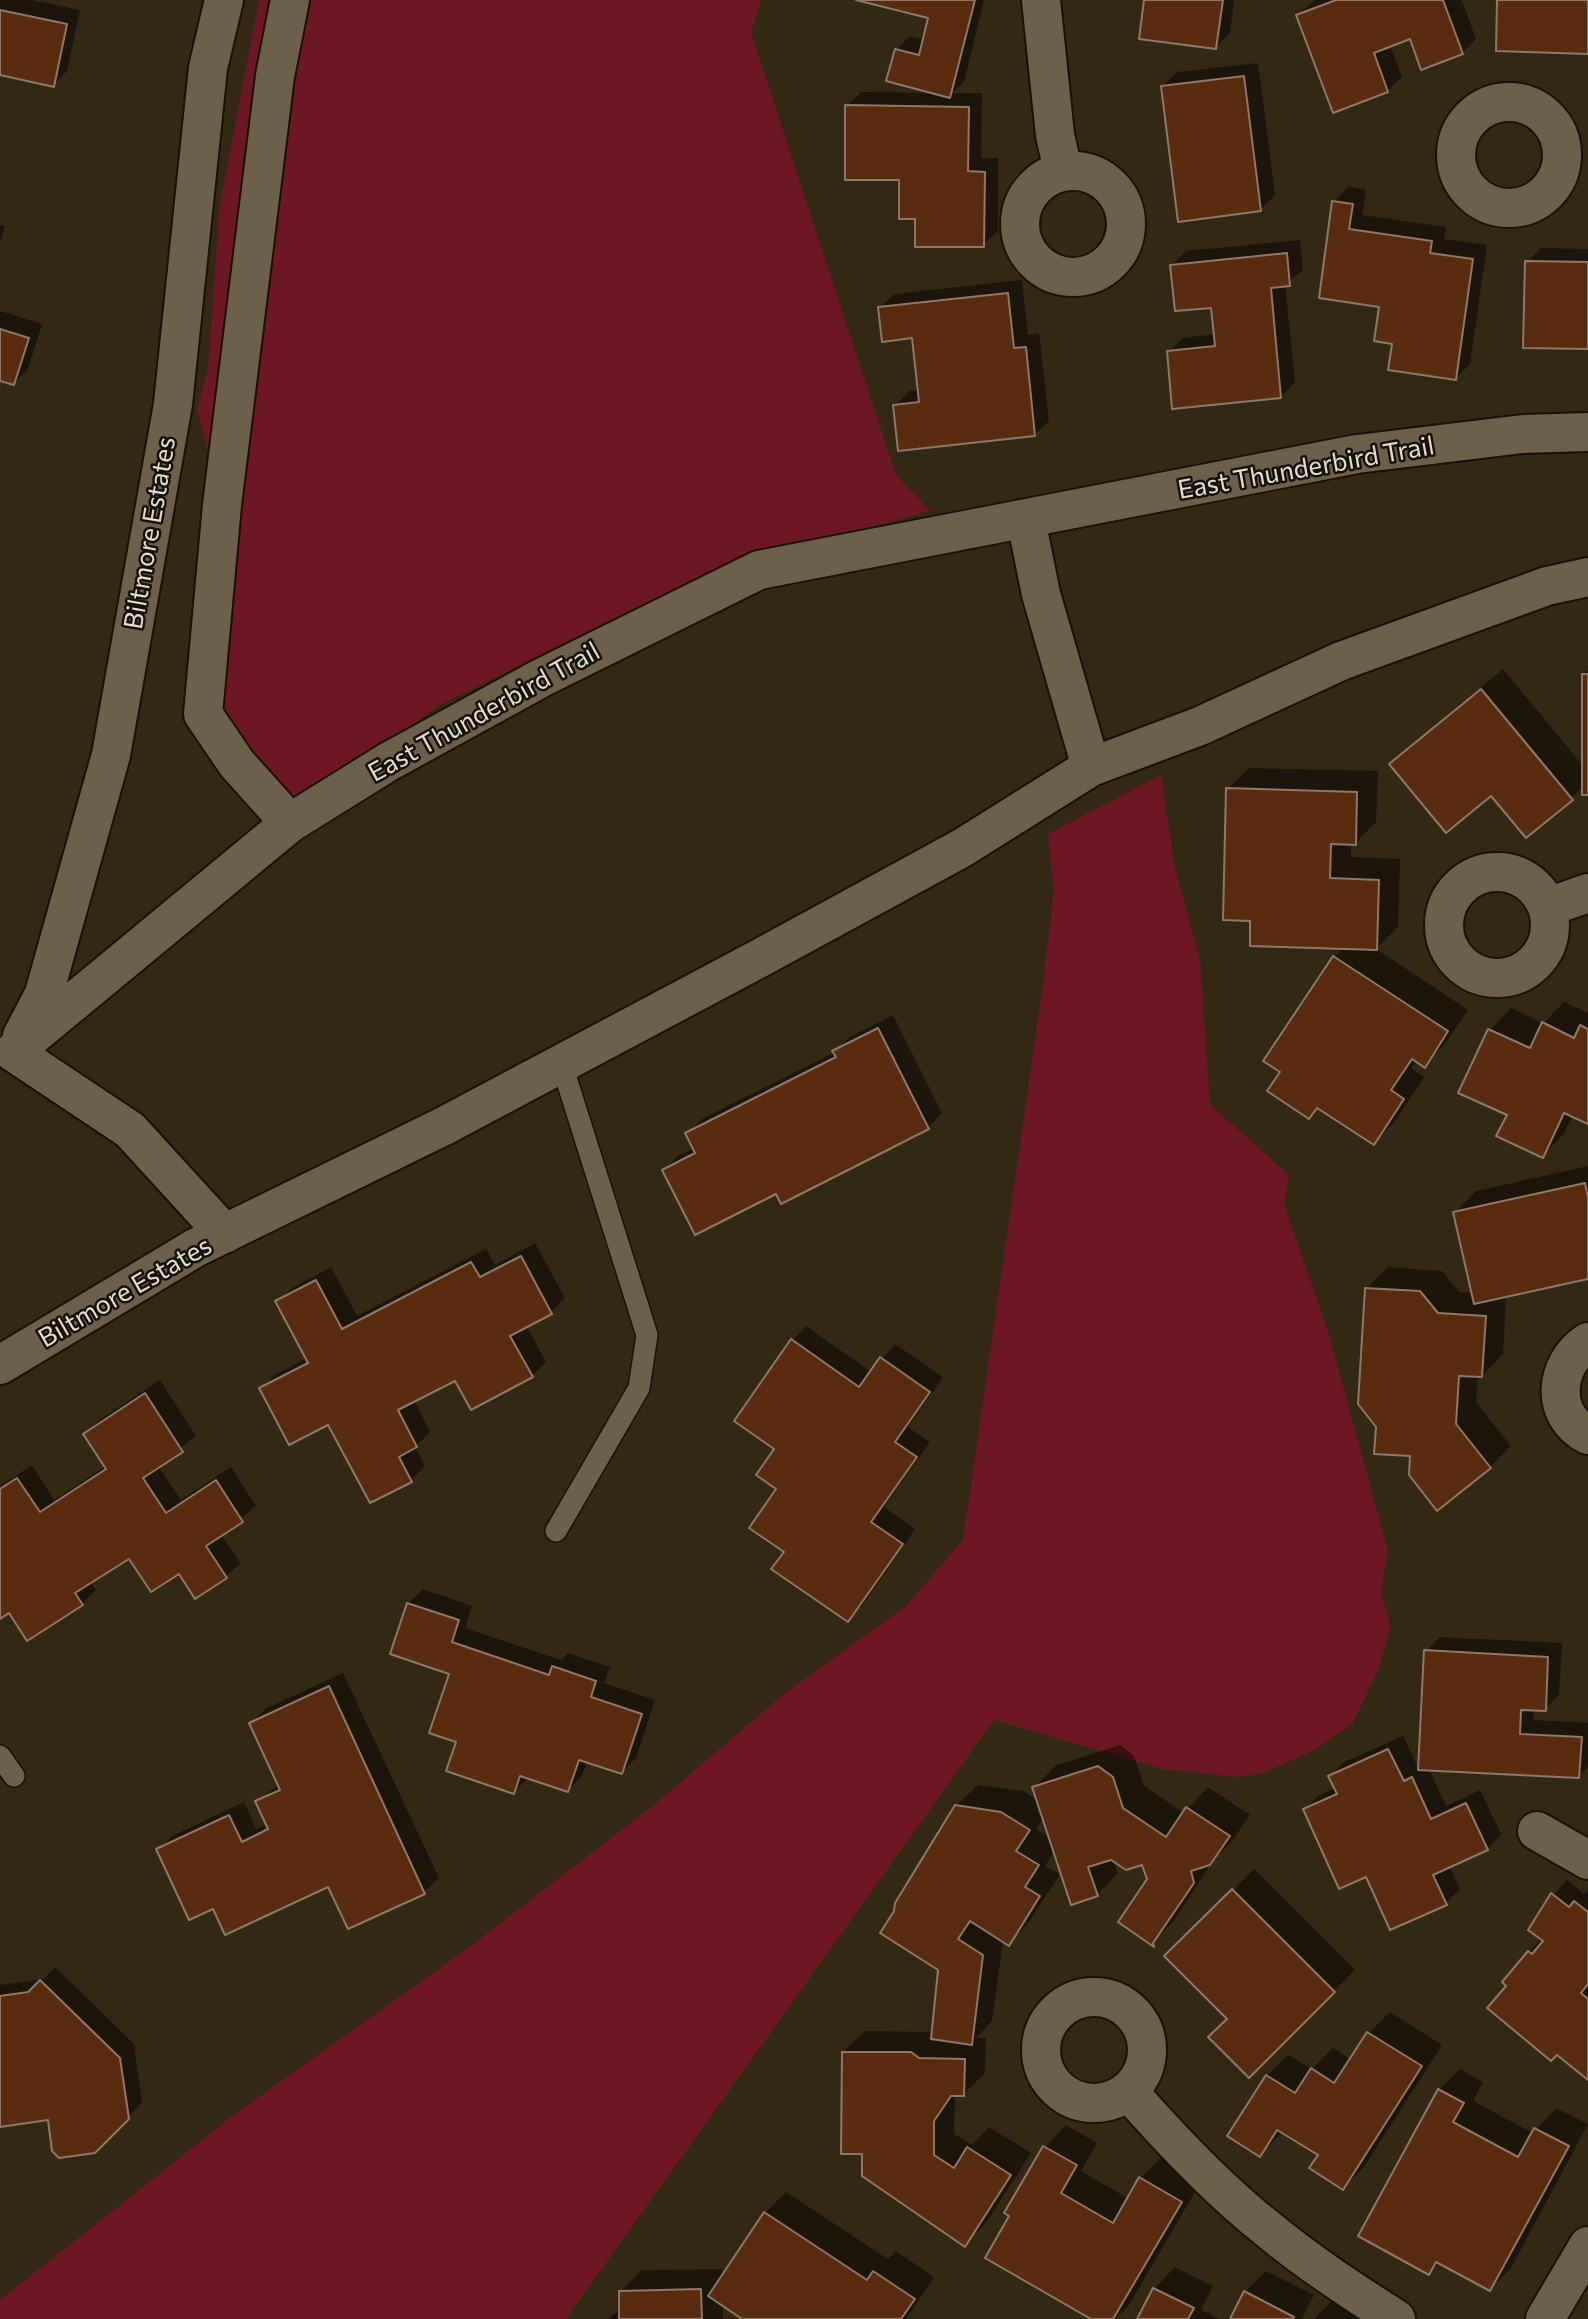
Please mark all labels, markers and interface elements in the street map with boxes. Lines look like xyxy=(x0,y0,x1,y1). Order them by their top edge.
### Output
street label: East Thunderbird Trail xyxy=(1175,430,1437,506)
street label: Biltmore Estates xyxy=(118,434,182,632)
street label: East Thunderbird Trail xyxy=(363,635,605,789)
street label: Biltmore Estates xyxy=(33,1230,217,1354)

